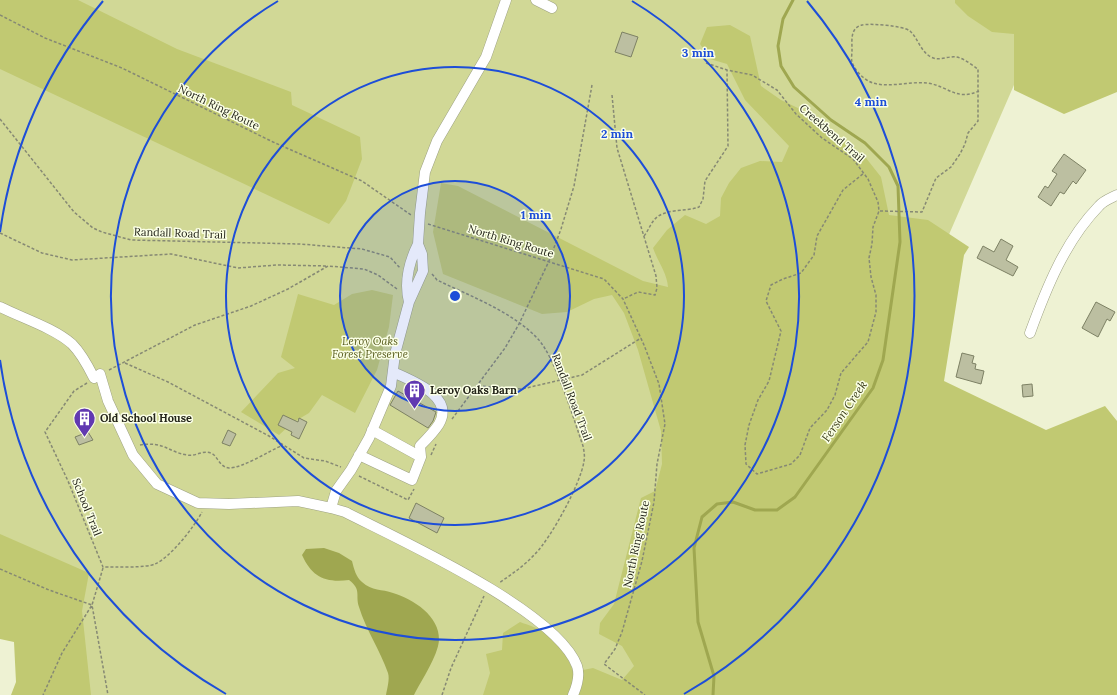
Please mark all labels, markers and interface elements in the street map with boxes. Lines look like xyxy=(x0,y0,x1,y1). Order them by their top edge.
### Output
text: 3 min xyxy=(682,45,715,60)
street label: North Ring Route xyxy=(176,81,262,133)
text: 4 min xyxy=(855,94,888,109)
street label: Creekbend Trail xyxy=(796,101,868,165)
text: 2 min xyxy=(601,126,633,141)
text: 1 min xyxy=(521,207,552,222)
street label: North Ring Route xyxy=(466,221,556,261)
street label: Randall Road Trail xyxy=(134,224,226,242)
centre of rings xyxy=(448,289,462,303)
park label: Leroy Oaks Forest Preserve xyxy=(332,334,408,361)
street label: Randall Road Trail xyxy=(549,351,595,443)
building icon: Leroy Oaks Barn xyxy=(402,377,428,410)
water label: Ferson Creek xyxy=(818,378,870,444)
place label: Leroy Oaks Barn xyxy=(430,383,517,397)
building icon: Old School House xyxy=(71,405,97,438)
place label: Old School House xyxy=(100,411,192,425)
street label: School Trail xyxy=(69,476,105,538)
street label: North Ring Route xyxy=(620,499,652,589)

